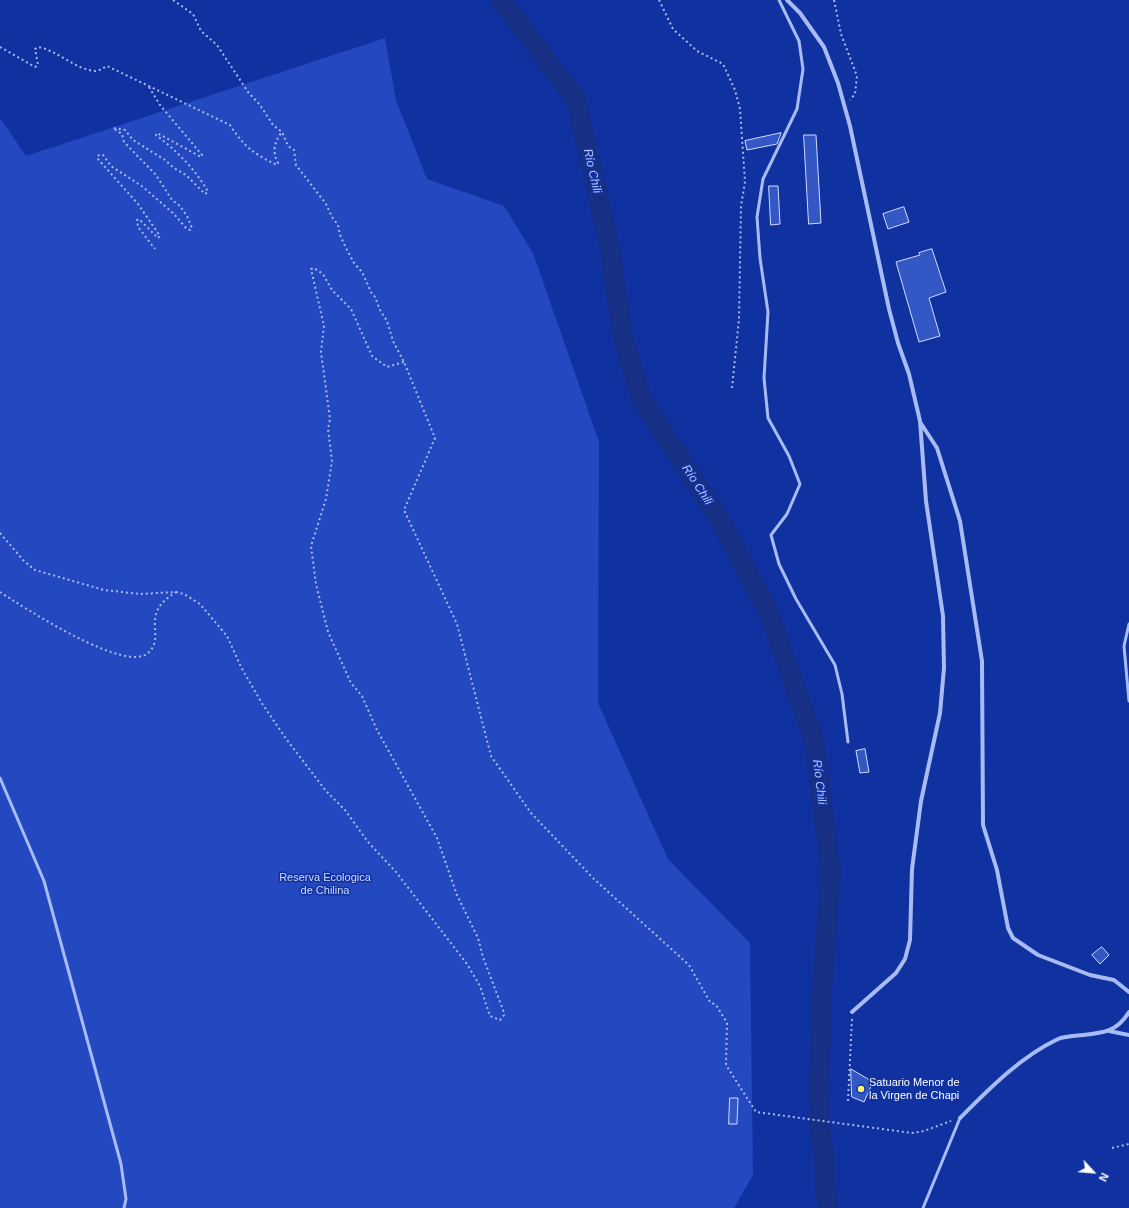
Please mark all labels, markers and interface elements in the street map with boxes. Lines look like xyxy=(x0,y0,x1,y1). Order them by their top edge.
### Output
water label: Río Chili xyxy=(580,147,604,195)
water label: Río Chili xyxy=(679,462,715,508)
water label: Río Chili xyxy=(809,759,829,805)
park label: Reserva Ecologica de Chilina xyxy=(279,871,371,897)
place label: Satuario Menor de la Virgen de Chapi xyxy=(869,1076,959,1102)
marker: Satuario Menor de la Virgen de Chapi xyxy=(856,1084,866,1094)
north arrow xyxy=(1073,1152,1113,1192)
text: N xyxy=(1097,1171,1111,1183)

